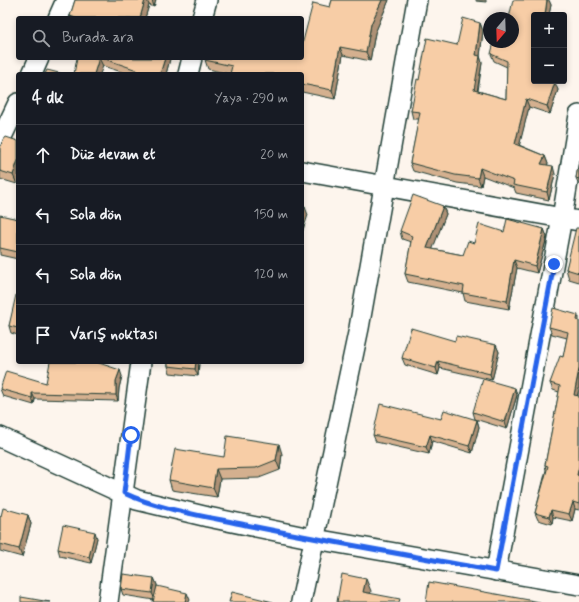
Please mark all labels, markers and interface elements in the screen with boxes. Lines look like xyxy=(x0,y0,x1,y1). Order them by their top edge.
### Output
north arrow xyxy=(483,12,519,48)
map controls xyxy=(531,12,567,84)
button: + xyxy=(531,12,567,48)
search box xyxy=(16,16,304,60)
icon: search xyxy=(30,27,52,49)
text: Burada ara xyxy=(62,28,134,48)
button: − xyxy=(531,48,567,84)
text: 4 dk xyxy=(32,87,64,109)
text: Yaya · 290 m xyxy=(214,90,288,107)
icon: ahead xyxy=(32,144,54,166)
text: Düz devam et xyxy=(70,145,155,165)
text: 20 m xyxy=(260,146,288,163)
icon: left xyxy=(32,204,54,226)
text: Sola dön xyxy=(70,205,122,225)
text: 150 m xyxy=(254,206,288,223)
route end xyxy=(545,255,563,273)
icon: left xyxy=(32,264,54,286)
text: Sola dön xyxy=(70,265,122,285)
text: 120 m xyxy=(254,266,288,283)
icon: arrive xyxy=(32,324,54,346)
text: Varış noktası xyxy=(70,325,158,345)
route start xyxy=(122,426,140,444)

